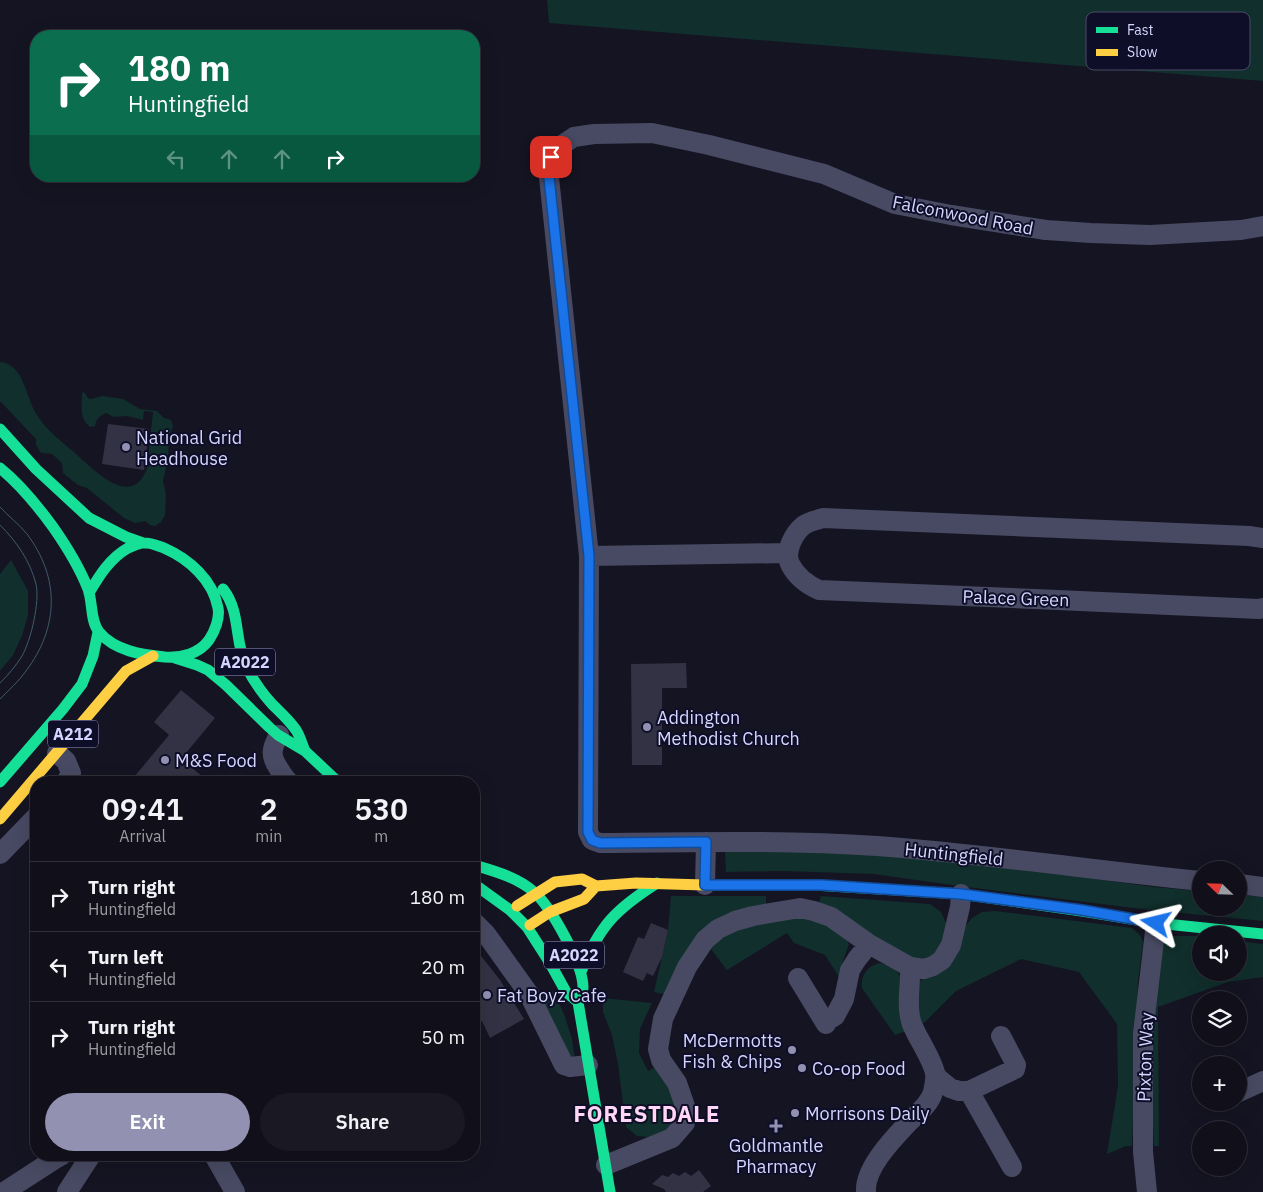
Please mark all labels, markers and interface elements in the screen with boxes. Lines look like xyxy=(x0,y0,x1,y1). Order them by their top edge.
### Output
legend xyxy=(1086,12,1250,70)
text: Fast xyxy=(1127,21,1153,39)
text: Slow xyxy=(1127,43,1158,61)
text: 180 m xyxy=(128,45,231,91)
icon: right xyxy=(45,50,110,115)
text: Huntingfield xyxy=(128,89,249,118)
pin xyxy=(530,136,572,178)
icon: arrive xyxy=(537,143,565,171)
icon: left xyxy=(162,145,190,173)
icon: ahead xyxy=(215,145,243,173)
icon: ahead xyxy=(268,145,296,173)
icon: right xyxy=(321,145,349,173)
street label: Falconwood Road xyxy=(891,190,1035,240)
place label: National Grid Headhouse xyxy=(136,426,242,470)
marker: National Grid Headhouse xyxy=(120,441,132,453)
street label: Palace Green xyxy=(962,585,1070,611)
road number: A2022 xyxy=(215,649,275,676)
place label: Addington Methodist Church xyxy=(657,706,800,750)
road number: A212 xyxy=(48,721,98,748)
marker: Addington Methodist Church xyxy=(641,721,653,733)
place label: M&S Food xyxy=(175,749,257,772)
marker: M&S Food xyxy=(159,754,171,766)
text: 09:41 xyxy=(102,789,183,828)
text: 2 xyxy=(260,789,278,828)
text: 530 xyxy=(354,789,408,828)
text: Arrival xyxy=(119,826,166,846)
text: min xyxy=(255,826,282,846)
text: m xyxy=(374,826,388,846)
street label: Huntingfield xyxy=(903,837,1005,871)
north arrow xyxy=(1192,861,1248,916)
map controls xyxy=(1192,861,1247,1176)
text: Turn right xyxy=(88,875,175,899)
icon: right xyxy=(45,883,73,911)
text: 180 m xyxy=(410,885,465,909)
position arrow xyxy=(1129,896,1181,948)
text: Huntingfield xyxy=(88,899,176,919)
button: sound xyxy=(1192,926,1247,981)
road number: A2022 xyxy=(544,942,604,968)
text: Turn left xyxy=(88,945,164,969)
icon: left xyxy=(45,953,73,981)
text: 20 m xyxy=(421,955,465,979)
text: Huntingfield xyxy=(88,969,176,989)
place label: Fat Boyz Cafe xyxy=(497,984,606,1007)
marker: Fat Boyz Cafe xyxy=(481,989,493,1001)
button: layers xyxy=(1192,991,1247,1046)
street label: Pixton Way xyxy=(1132,1012,1158,1102)
text: Turn right xyxy=(88,1015,175,1039)
icon: right xyxy=(45,1023,73,1051)
text: 50 m xyxy=(421,1025,465,1049)
place label: McDermotts Fish & Chips xyxy=(682,1029,782,1073)
text: Huntingfield xyxy=(88,1039,176,1059)
marker: McDermotts Fish & Chips xyxy=(786,1044,798,1056)
button: + xyxy=(1192,1056,1247,1111)
place label: Co-op Food xyxy=(812,1057,906,1080)
marker: Co-op Food xyxy=(796,1062,808,1074)
button: Exit xyxy=(45,1093,250,1151)
button: Share xyxy=(260,1093,465,1151)
district label: FORESTDALE xyxy=(574,1099,720,1128)
place label: Morrisons Daily xyxy=(805,1102,929,1125)
marker: Morrisons Daily xyxy=(789,1107,801,1119)
marker: Goldmantle Pharmacy xyxy=(770,1120,782,1132)
button: − xyxy=(1192,1121,1247,1176)
place label: Goldmantle Pharmacy xyxy=(729,1134,823,1178)

